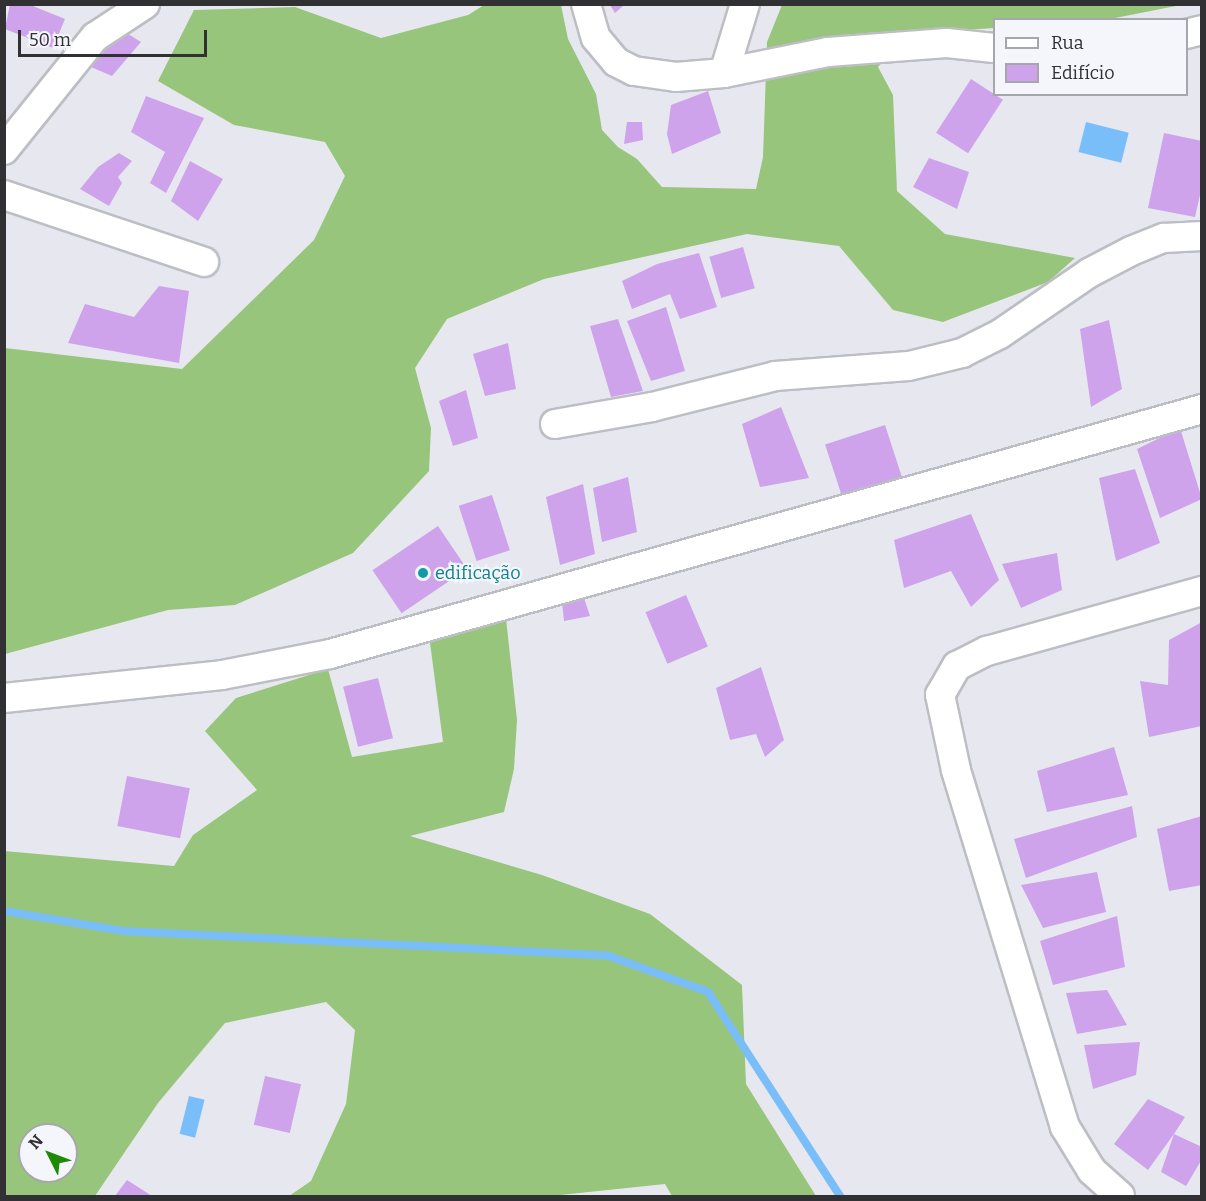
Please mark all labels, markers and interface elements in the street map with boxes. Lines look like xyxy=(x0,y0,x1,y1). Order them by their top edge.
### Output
scale bar xyxy=(21,18,210,56)
legend xyxy=(993,18,1188,96)
text: 50 m xyxy=(29,29,71,51)
text: Rua xyxy=(1051,32,1084,54)
text: Edifício xyxy=(1051,62,1115,84)
place label: edificação xyxy=(435,562,521,584)
marker: edificação xyxy=(416,566,430,580)
north arrow xyxy=(18,1123,78,1183)
text: N xyxy=(25,1131,47,1153)

